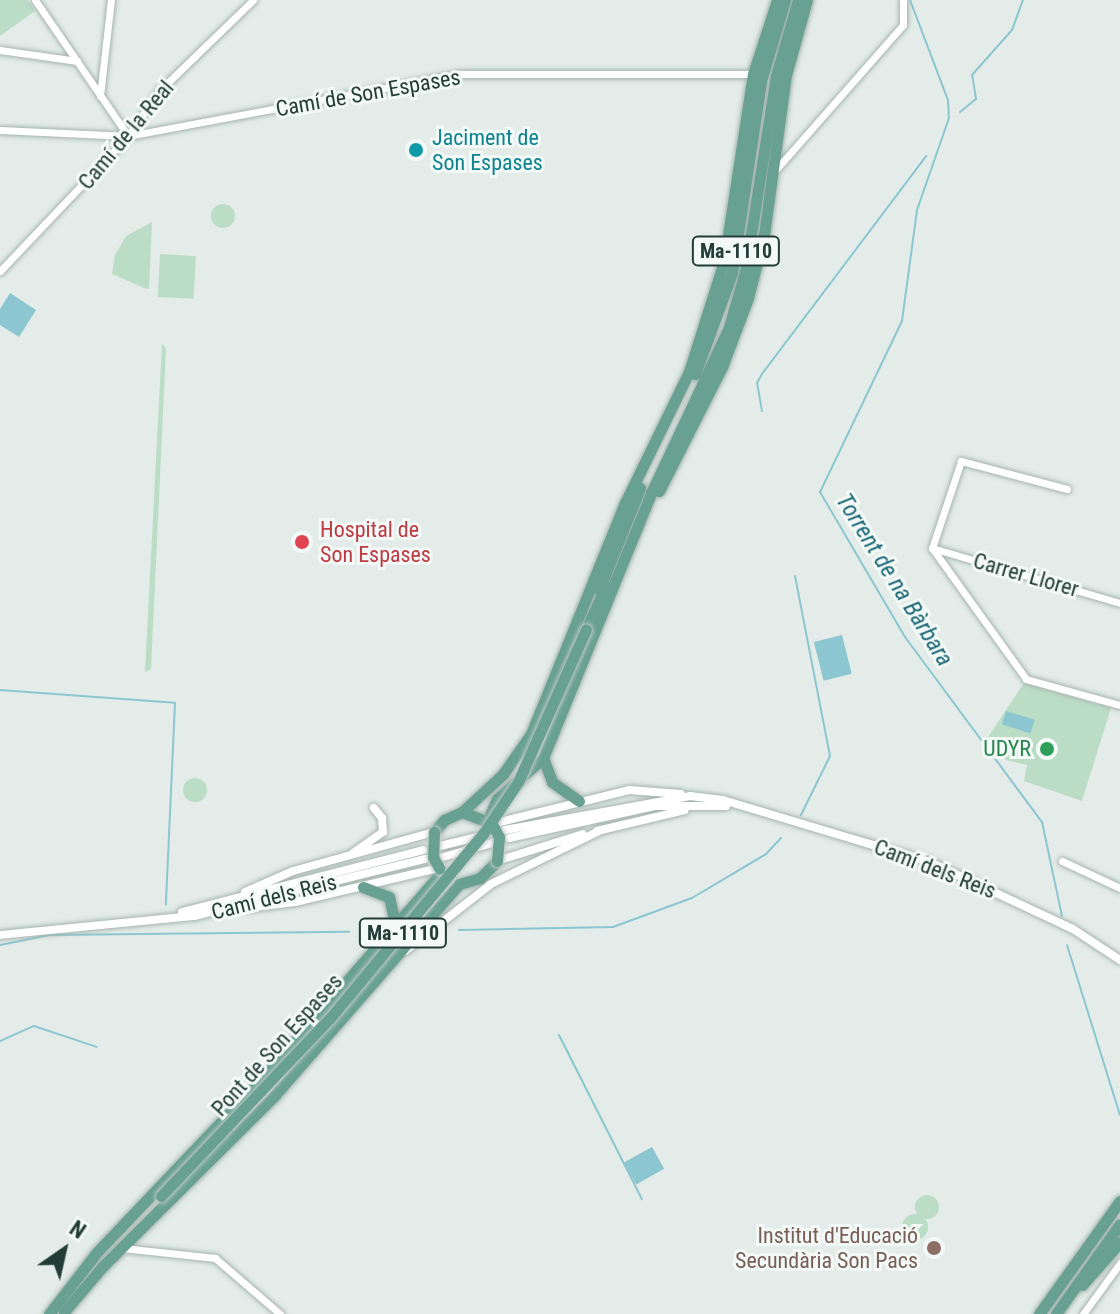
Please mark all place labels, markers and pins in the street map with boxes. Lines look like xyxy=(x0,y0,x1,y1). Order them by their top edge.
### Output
place label: Jaciment de Son Espases xyxy=(432,124,543,176)
marker: Jaciment de Son Espases xyxy=(407,141,425,159)
place label: Hospital de Son Espases xyxy=(320,516,431,568)
marker: Hospital de Son Espases xyxy=(291,531,313,553)
place label: UDYR xyxy=(983,736,1031,762)
marker: UDYR xyxy=(1038,740,1056,758)
place label: Institut d'Educació Secundària Son Pacs xyxy=(735,1222,918,1274)
marker: Institut d'Educació Secundària Son Pacs xyxy=(925,1239,943,1257)

